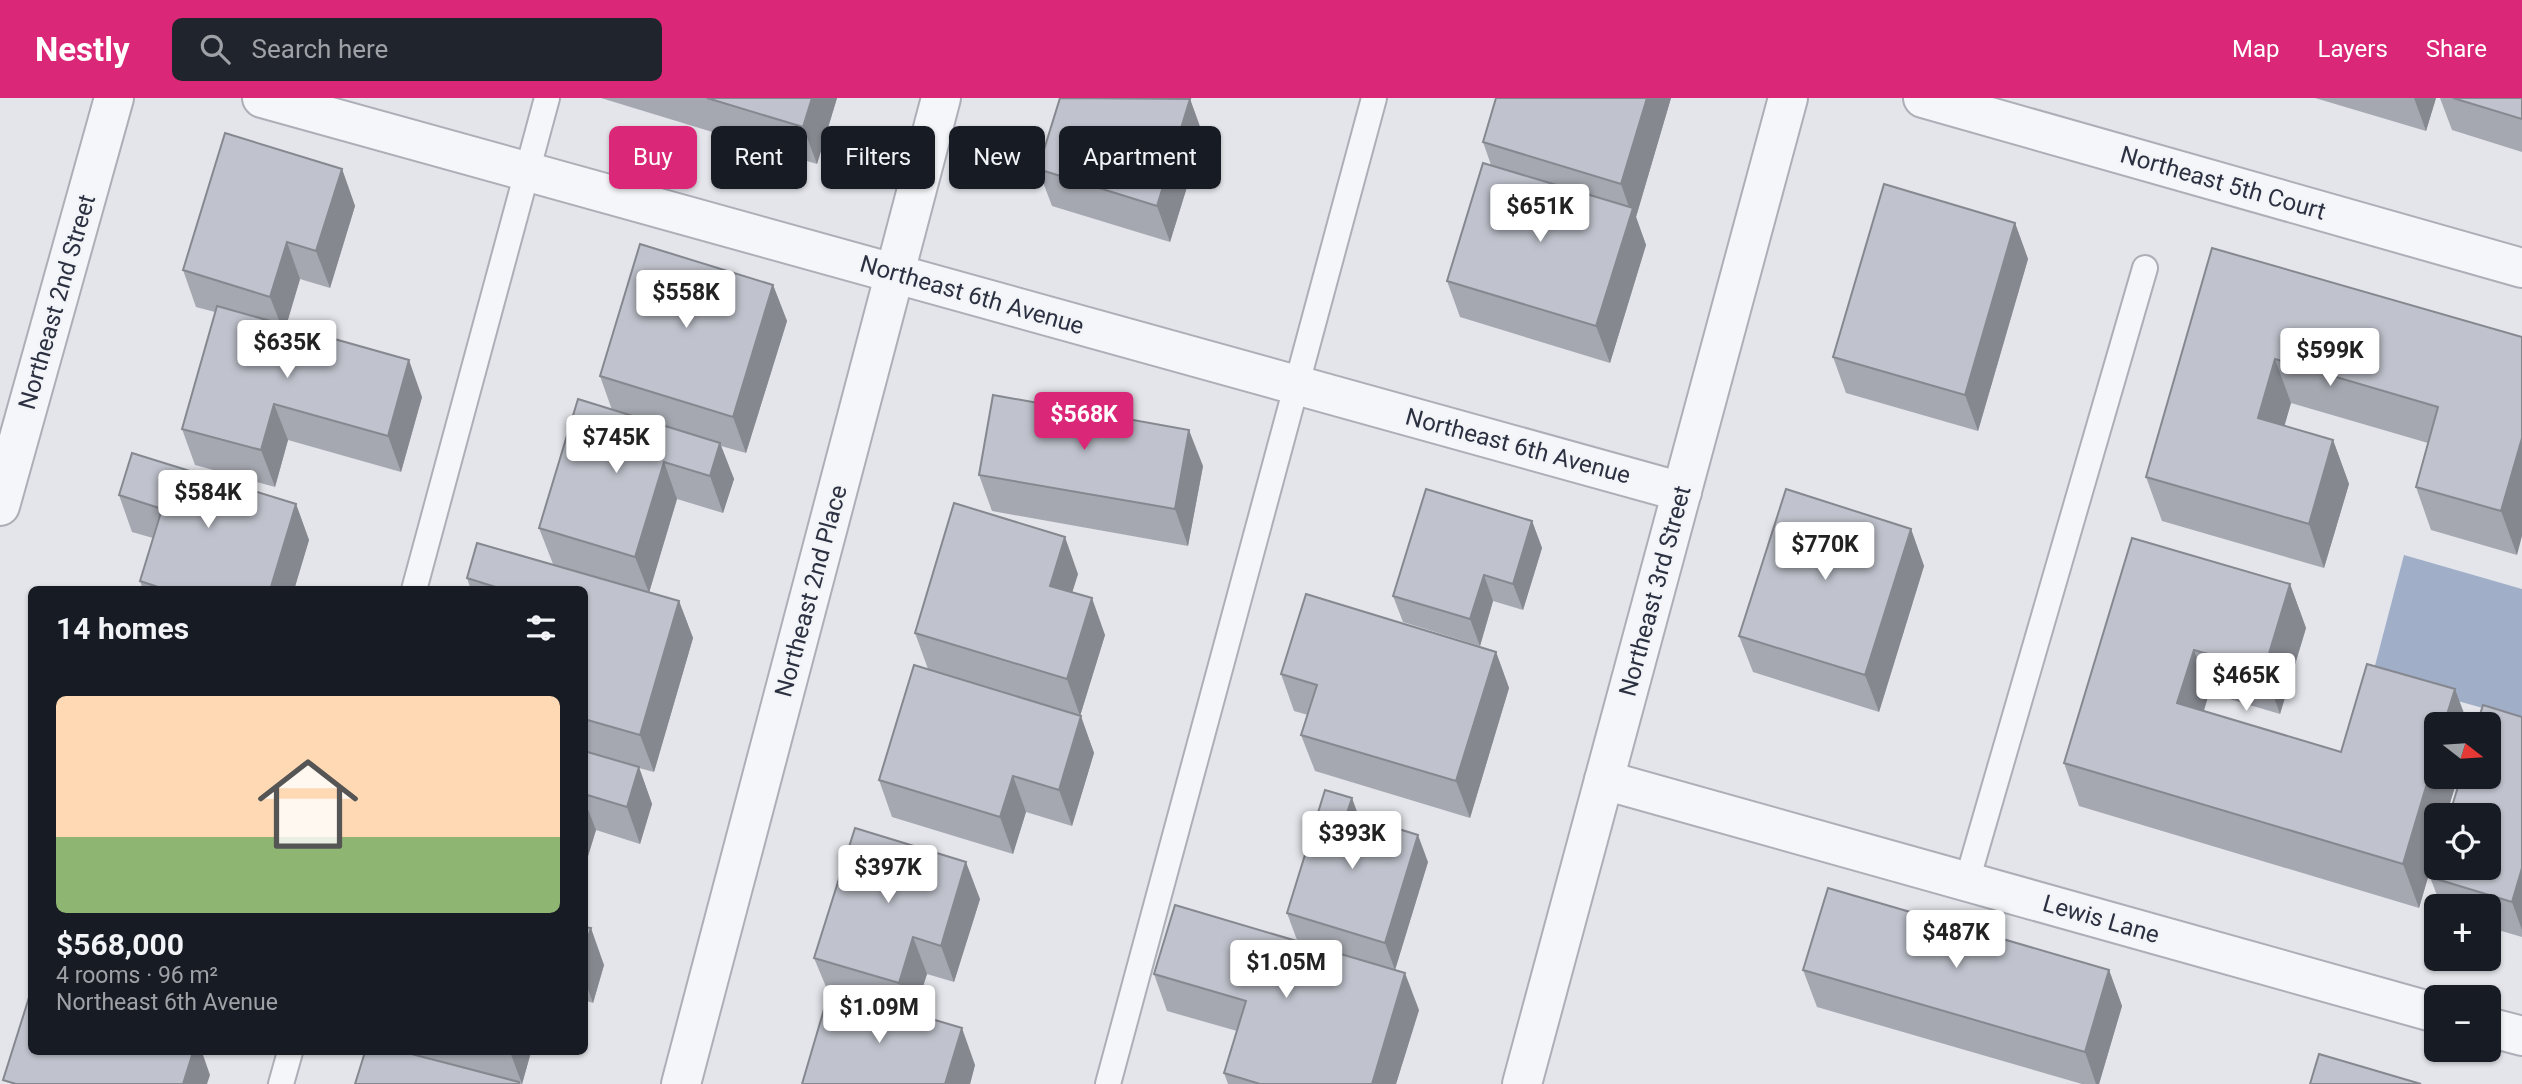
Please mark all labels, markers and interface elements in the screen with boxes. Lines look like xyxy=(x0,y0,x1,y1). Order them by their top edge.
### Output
search box xyxy=(172,18,662,81)
text: Nestly xyxy=(35,30,130,69)
icon: search xyxy=(196,30,234,68)
text: Search here xyxy=(252,34,388,64)
text: Map xyxy=(2232,35,2280,63)
text: Layers xyxy=(2318,35,2388,63)
text: Share xyxy=(2426,35,2487,63)
chip: Buy xyxy=(609,126,697,189)
chip: Rent xyxy=(711,126,807,189)
chip: Filters xyxy=(821,126,935,189)
chip: New xyxy=(949,126,1045,189)
chip: Apartment xyxy=(1059,126,1221,189)
street label: Northeast 5th Court xyxy=(2117,140,2329,226)
pin: $651K xyxy=(1491,184,1589,244)
street label: Northeast 2nd Street xyxy=(13,191,101,413)
text: $651K xyxy=(1506,193,1574,220)
street label: Northeast 6th Avenue xyxy=(857,250,1087,340)
pin: $558K xyxy=(637,271,735,330)
text: $558K xyxy=(652,279,720,306)
pin: $635K xyxy=(238,320,336,380)
pin: $599K xyxy=(2281,328,2379,388)
text: $635K xyxy=(253,329,321,356)
text: $599K xyxy=(2296,337,2364,364)
pin: $568K xyxy=(1035,392,1133,452)
text: $568K xyxy=(1050,401,1118,428)
street label: Northeast 6th Avenue xyxy=(1403,403,1633,489)
pin: $745K xyxy=(567,416,665,475)
text: $745K xyxy=(582,424,650,451)
pin: $584K xyxy=(159,470,257,530)
text: $584K xyxy=(174,479,242,506)
street label: Northeast 2nd Place xyxy=(769,482,853,700)
street label: Northeast 3rd Street xyxy=(1613,483,1697,699)
pin: $770K xyxy=(1776,522,1874,582)
text: $770K xyxy=(1791,531,1859,558)
icon: filters xyxy=(522,609,560,647)
text: 14 homes xyxy=(56,611,189,646)
pin: $465K xyxy=(2197,654,2295,713)
text: $465K xyxy=(2212,662,2280,689)
north arrow xyxy=(2424,712,2501,789)
map controls xyxy=(2424,712,2501,1062)
icon: home xyxy=(245,741,371,867)
button: locate xyxy=(2424,803,2501,880)
pin: $393K xyxy=(1303,812,1401,871)
text: $393K xyxy=(1318,820,1386,847)
pin: $397K xyxy=(839,846,937,905)
text: $397K xyxy=(854,854,922,881)
street label: Lewis Lane xyxy=(2040,889,2162,949)
button: + xyxy=(2424,894,2501,971)
pin: $487K xyxy=(1907,910,2005,970)
text: $487K xyxy=(1922,919,1990,946)
text: $568,000 xyxy=(56,927,184,962)
pin: $1.05M xyxy=(1229,940,1343,1000)
text: $1.05M xyxy=(1246,949,1326,976)
text: 4 rooms · 96 m² xyxy=(56,962,218,989)
button: − xyxy=(2424,985,2501,1062)
pin: $1.09M xyxy=(822,986,936,1045)
text: Northeast 6th Avenue xyxy=(56,989,278,1016)
text: $1.09M xyxy=(839,994,919,1021)

